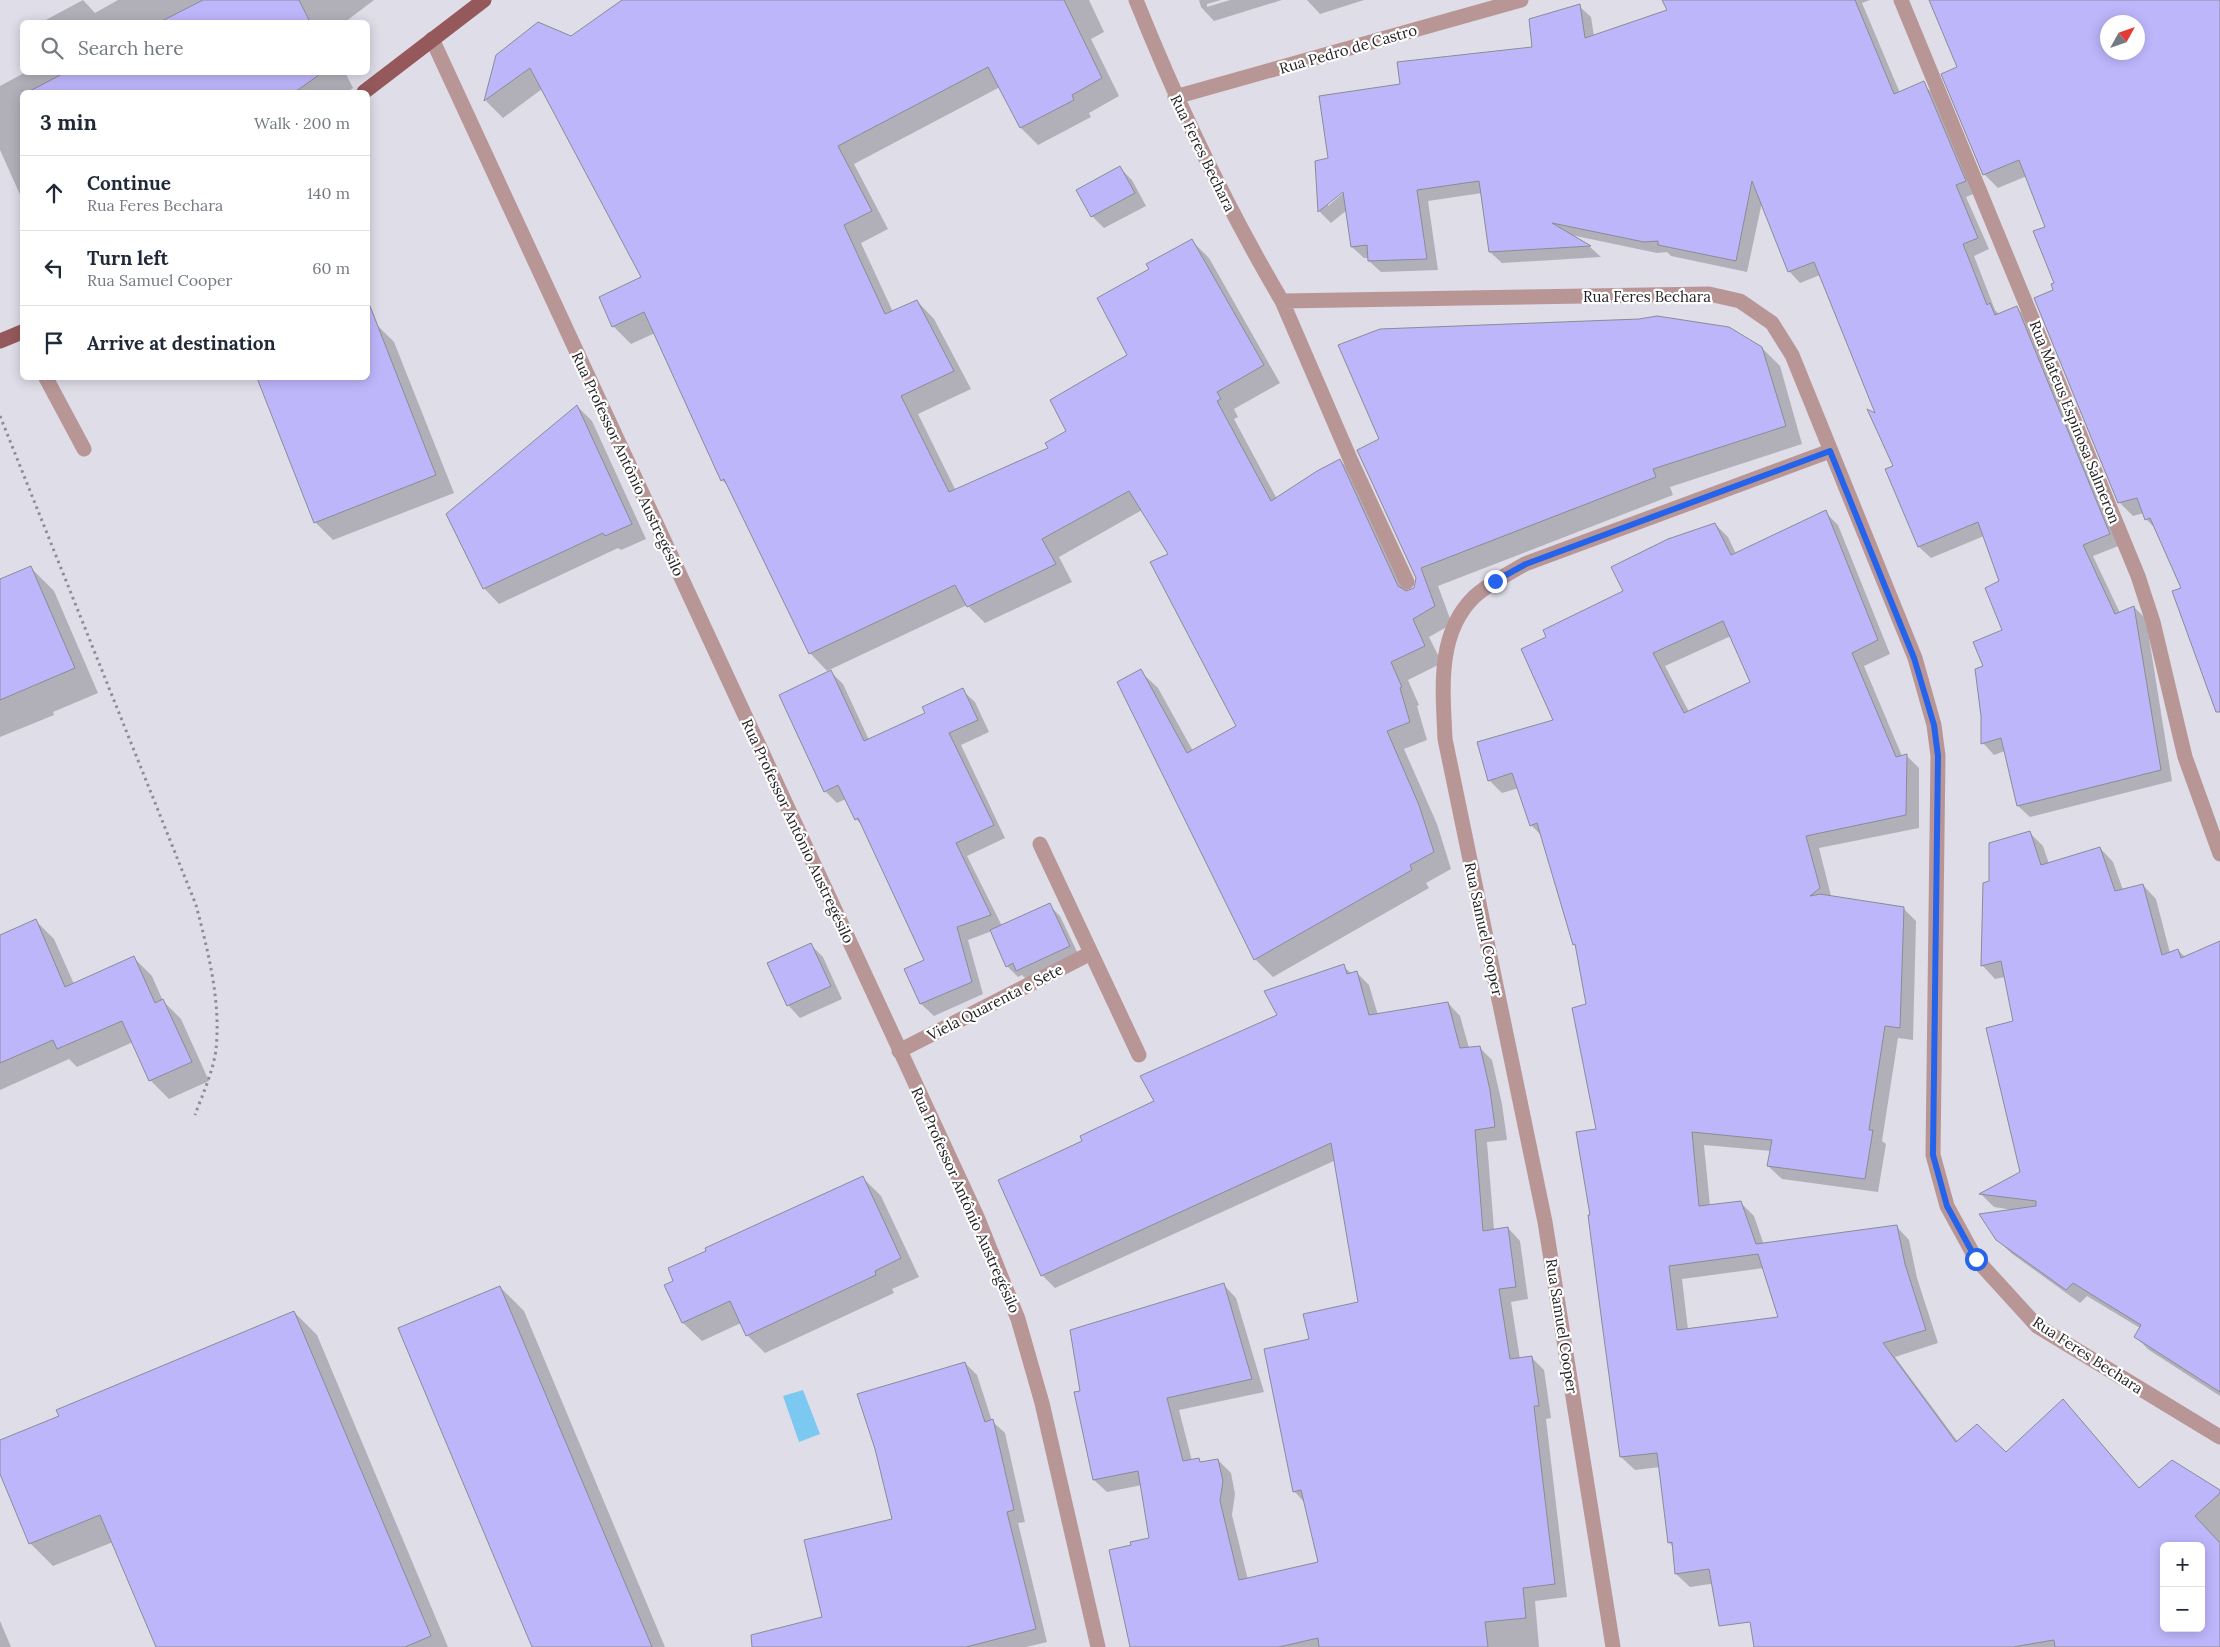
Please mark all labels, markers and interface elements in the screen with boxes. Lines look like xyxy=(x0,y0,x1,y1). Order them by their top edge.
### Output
north arrow xyxy=(2100,15,2145,60)
search box xyxy=(20,20,370,75)
street label: Rua Pedro de Castro xyxy=(1277,20,1419,78)
icon: search xyxy=(38,34,66,62)
text: Search here xyxy=(78,36,184,60)
street label: Rua Feres Bechara xyxy=(1166,91,1240,215)
text: 3 min xyxy=(40,109,97,136)
text: Walk · 200 m xyxy=(254,113,350,133)
text: Continue xyxy=(87,171,171,195)
icon: ahead xyxy=(40,179,68,207)
text: 140 m xyxy=(307,183,350,203)
text: Rua Feres Bechara xyxy=(87,195,223,215)
text: Turn left xyxy=(87,246,168,270)
icon: left xyxy=(40,254,68,282)
text: 60 m xyxy=(312,258,350,278)
text: Rua Samuel Cooper xyxy=(87,270,233,290)
street label: Rua Feres Bechara xyxy=(1583,287,1711,306)
street label: Rua Mateus Espinosa Salmeron xyxy=(2025,318,2125,526)
icon: arrive xyxy=(40,329,68,357)
text: Arrive at destination xyxy=(87,331,276,355)
street label: Rua Professor Antônio Austregésilo xyxy=(568,349,689,579)
route end xyxy=(1484,570,1507,593)
street label: Rua Professor Antônio Austregésilo xyxy=(738,716,859,946)
street label: Rua Samuel Cooper xyxy=(1461,860,1508,998)
street label: Viela Quarenta e Sete xyxy=(923,960,1066,1045)
street label: Rua Professor Antônio Austregésilo xyxy=(907,1084,1025,1316)
route start xyxy=(1965,1248,1988,1271)
street label: Rua Samuel Cooper xyxy=(1542,1257,1582,1395)
street label: Rua Feres Bechara xyxy=(2029,1312,2147,1398)
map controls xyxy=(2160,1542,2205,1632)
button: + xyxy=(2160,1542,2205,1587)
button: − xyxy=(2160,1587,2205,1632)

